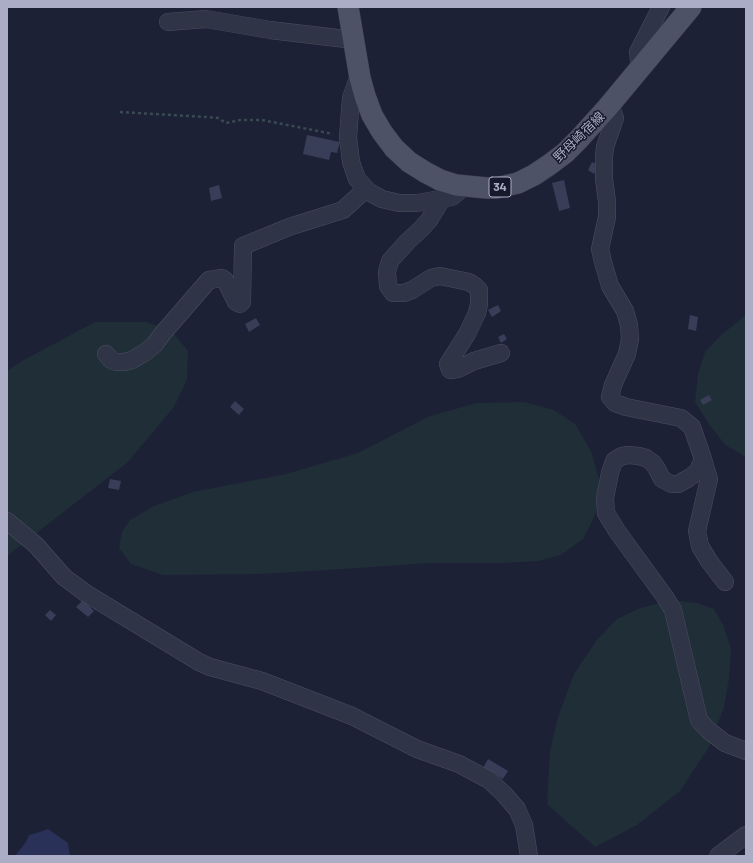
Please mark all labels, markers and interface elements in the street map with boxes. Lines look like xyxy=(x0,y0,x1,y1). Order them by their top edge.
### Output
street label: 野母崎宿線 xyxy=(550,109,608,165)
road number: 34 xyxy=(489,177,511,197)

